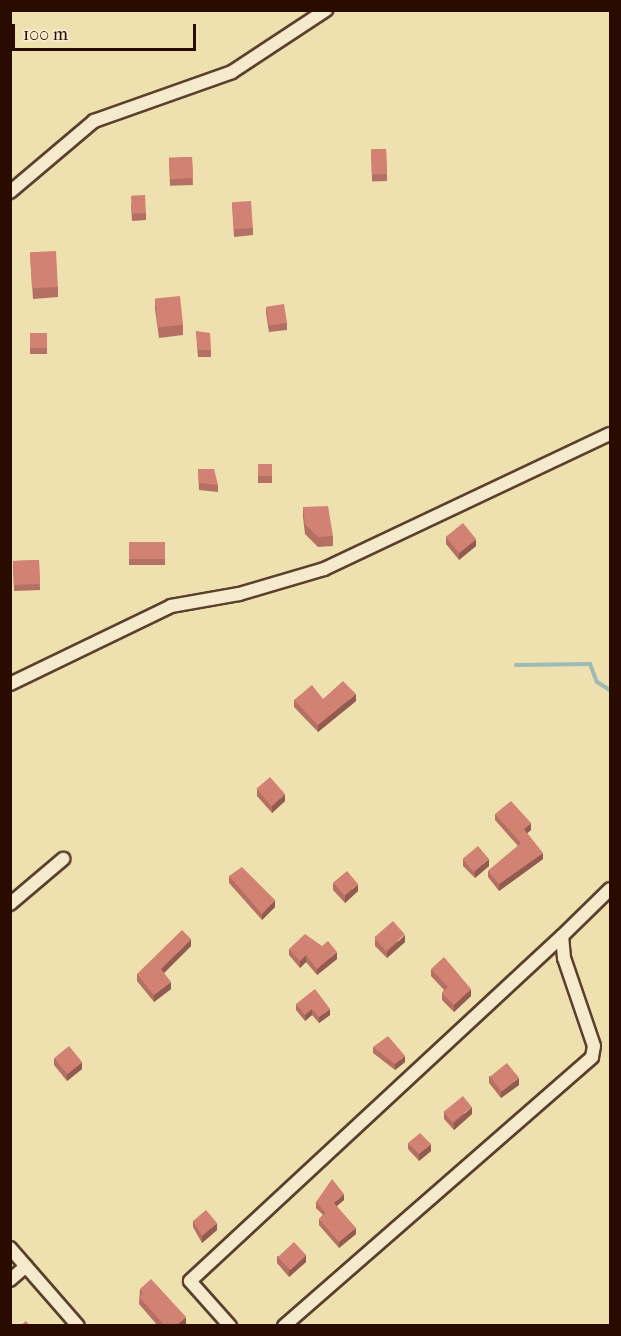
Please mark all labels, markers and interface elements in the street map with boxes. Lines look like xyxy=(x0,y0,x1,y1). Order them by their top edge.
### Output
scale bar xyxy=(15,12,200,50)
text: 100 m xyxy=(23,24,68,45)

